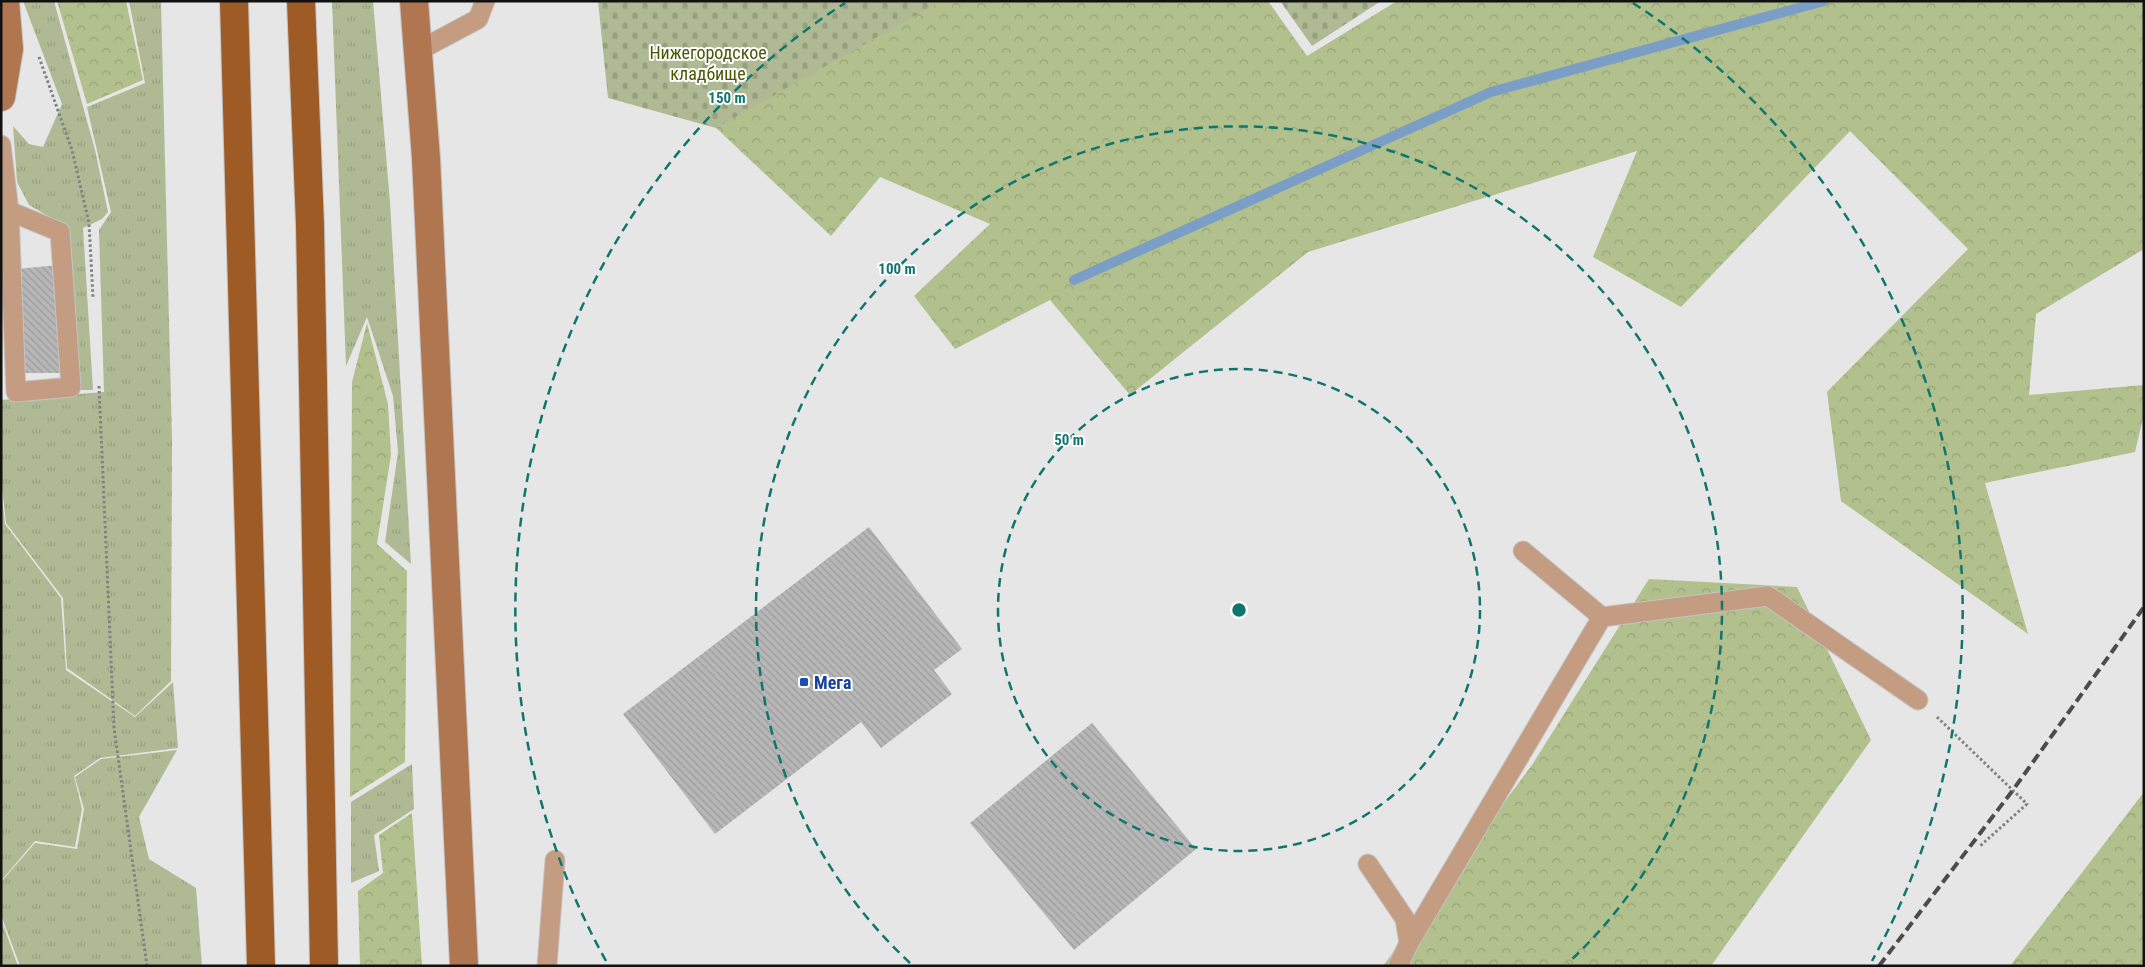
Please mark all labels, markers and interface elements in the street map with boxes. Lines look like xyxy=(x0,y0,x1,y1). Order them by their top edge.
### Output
park label: Нижегородское кладбище xyxy=(649,42,767,84)
text: 150 m xyxy=(708,89,746,107)
text: 100 m xyxy=(878,260,916,278)
text: 50 m xyxy=(1054,431,1084,449)
centre of rings xyxy=(1230,601,1248,619)
place label: Мега xyxy=(814,672,851,693)
marker: Мега xyxy=(798,676,810,688)

